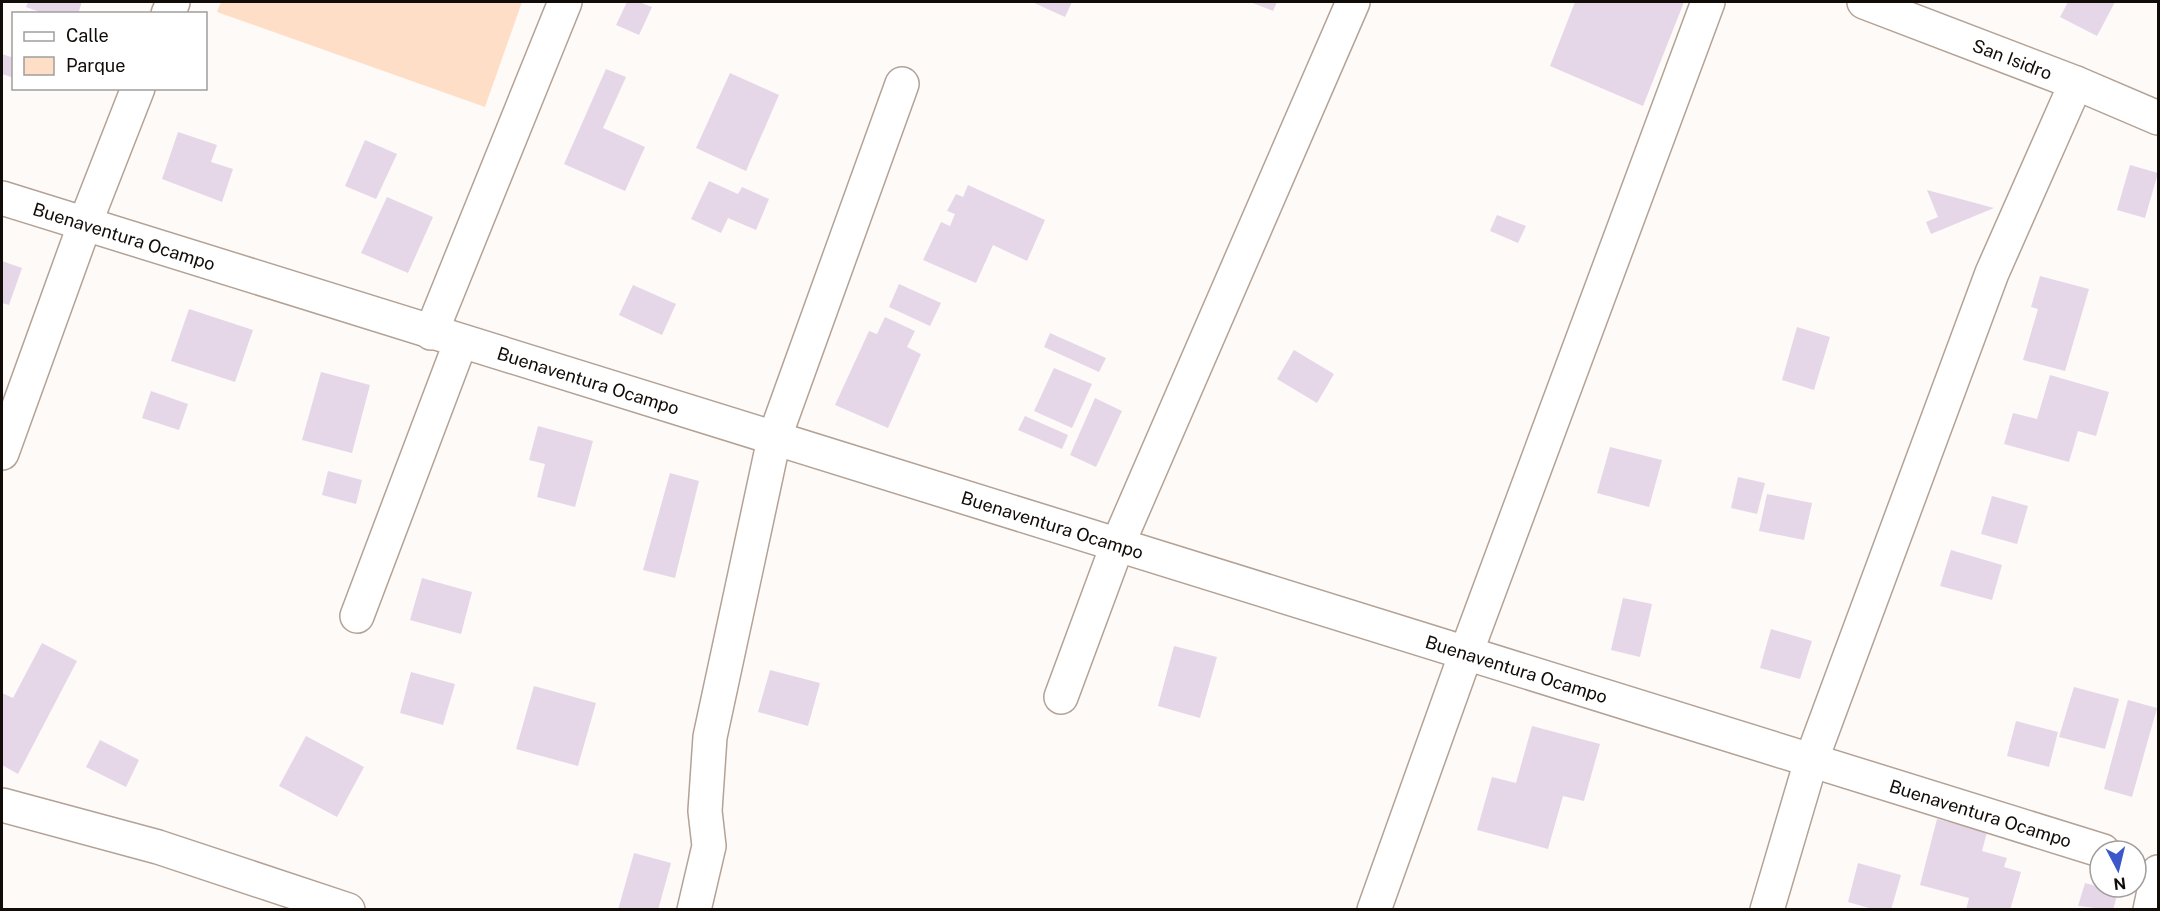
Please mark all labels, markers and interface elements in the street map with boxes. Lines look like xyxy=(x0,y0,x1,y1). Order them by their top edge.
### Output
legend xyxy=(12,12,207,90)
text: Calle xyxy=(66,25,109,46)
street label: San Isidro xyxy=(1970,34,2055,83)
text: Parque xyxy=(66,55,126,76)
street label: Buenaventura Ocampo xyxy=(31,198,218,274)
street label: Buenaventura Ocampo xyxy=(495,342,682,418)
street label: Buenaventura Ocampo xyxy=(959,486,1146,563)
street label: Buenaventura Ocampo xyxy=(1423,631,1610,707)
street label: Buenaventura Ocampo xyxy=(1887,775,2074,851)
north arrow xyxy=(2088,839,2148,899)
text: N xyxy=(2112,873,2127,894)

